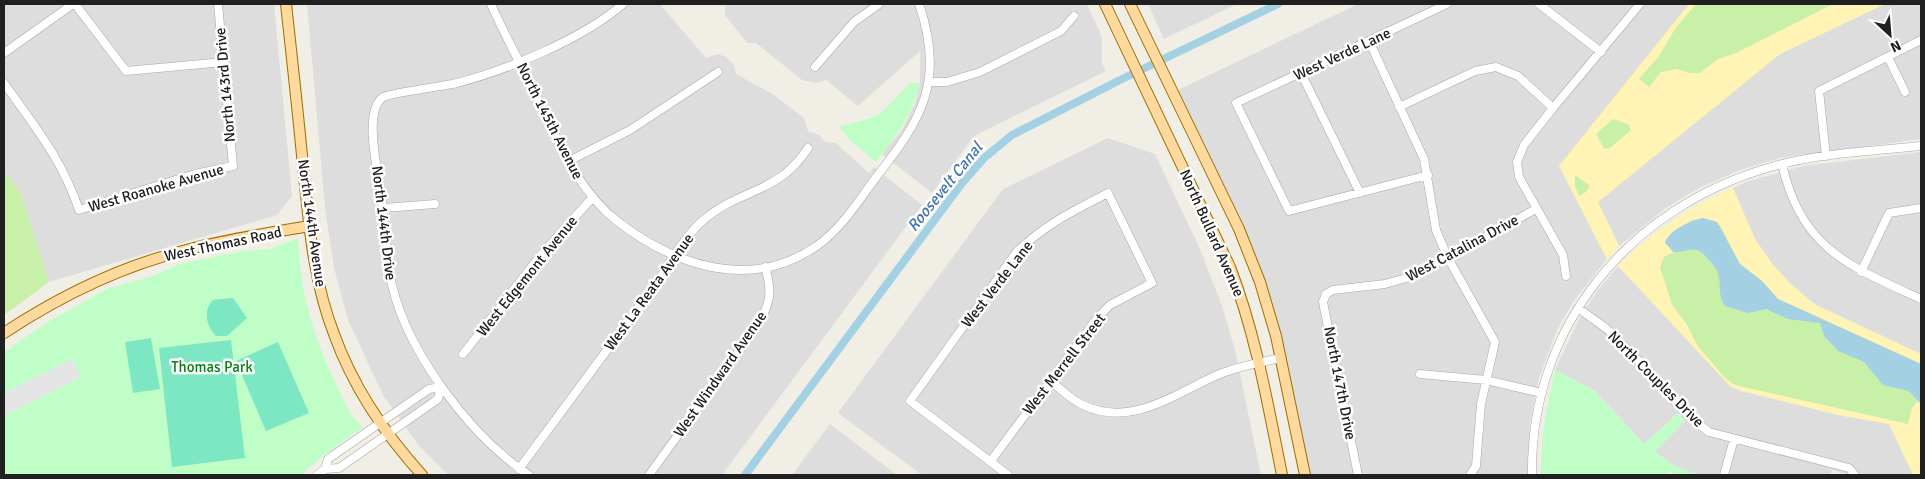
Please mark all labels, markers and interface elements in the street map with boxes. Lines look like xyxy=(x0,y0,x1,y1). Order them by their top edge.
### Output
north arrow xyxy=(1865,10,1915,60)
street label: West Verde Lane xyxy=(1290,24,1394,84)
street label: North 143rd Drive xyxy=(211,27,239,143)
text: N xyxy=(1887,36,1904,56)
street label: North 145th Avenue xyxy=(513,60,587,182)
water label: Roosevelt Canal xyxy=(903,137,988,236)
street label: North 144th Avenue xyxy=(294,158,330,288)
street label: West Roanoke Avenue xyxy=(86,160,226,216)
street label: North 144th Drive xyxy=(368,165,400,281)
street label: North Bullard Avenue xyxy=(1176,166,1248,300)
street label: West Catalina Drive xyxy=(1403,211,1521,285)
street label: West Edgemont Avenue xyxy=(473,212,581,340)
street label: West Thomas Road xyxy=(163,223,283,265)
street label: West La Reata Avenue xyxy=(601,230,697,354)
street label: West Verde Lane xyxy=(958,237,1036,331)
street label: West Windward Avenue xyxy=(670,308,770,440)
street label: West Merrell Street xyxy=(1019,310,1109,418)
street label: North 147th Drive xyxy=(1320,325,1360,441)
street label: North Couples Drive xyxy=(1604,327,1708,431)
park label: Thomas Park xyxy=(171,358,253,376)

